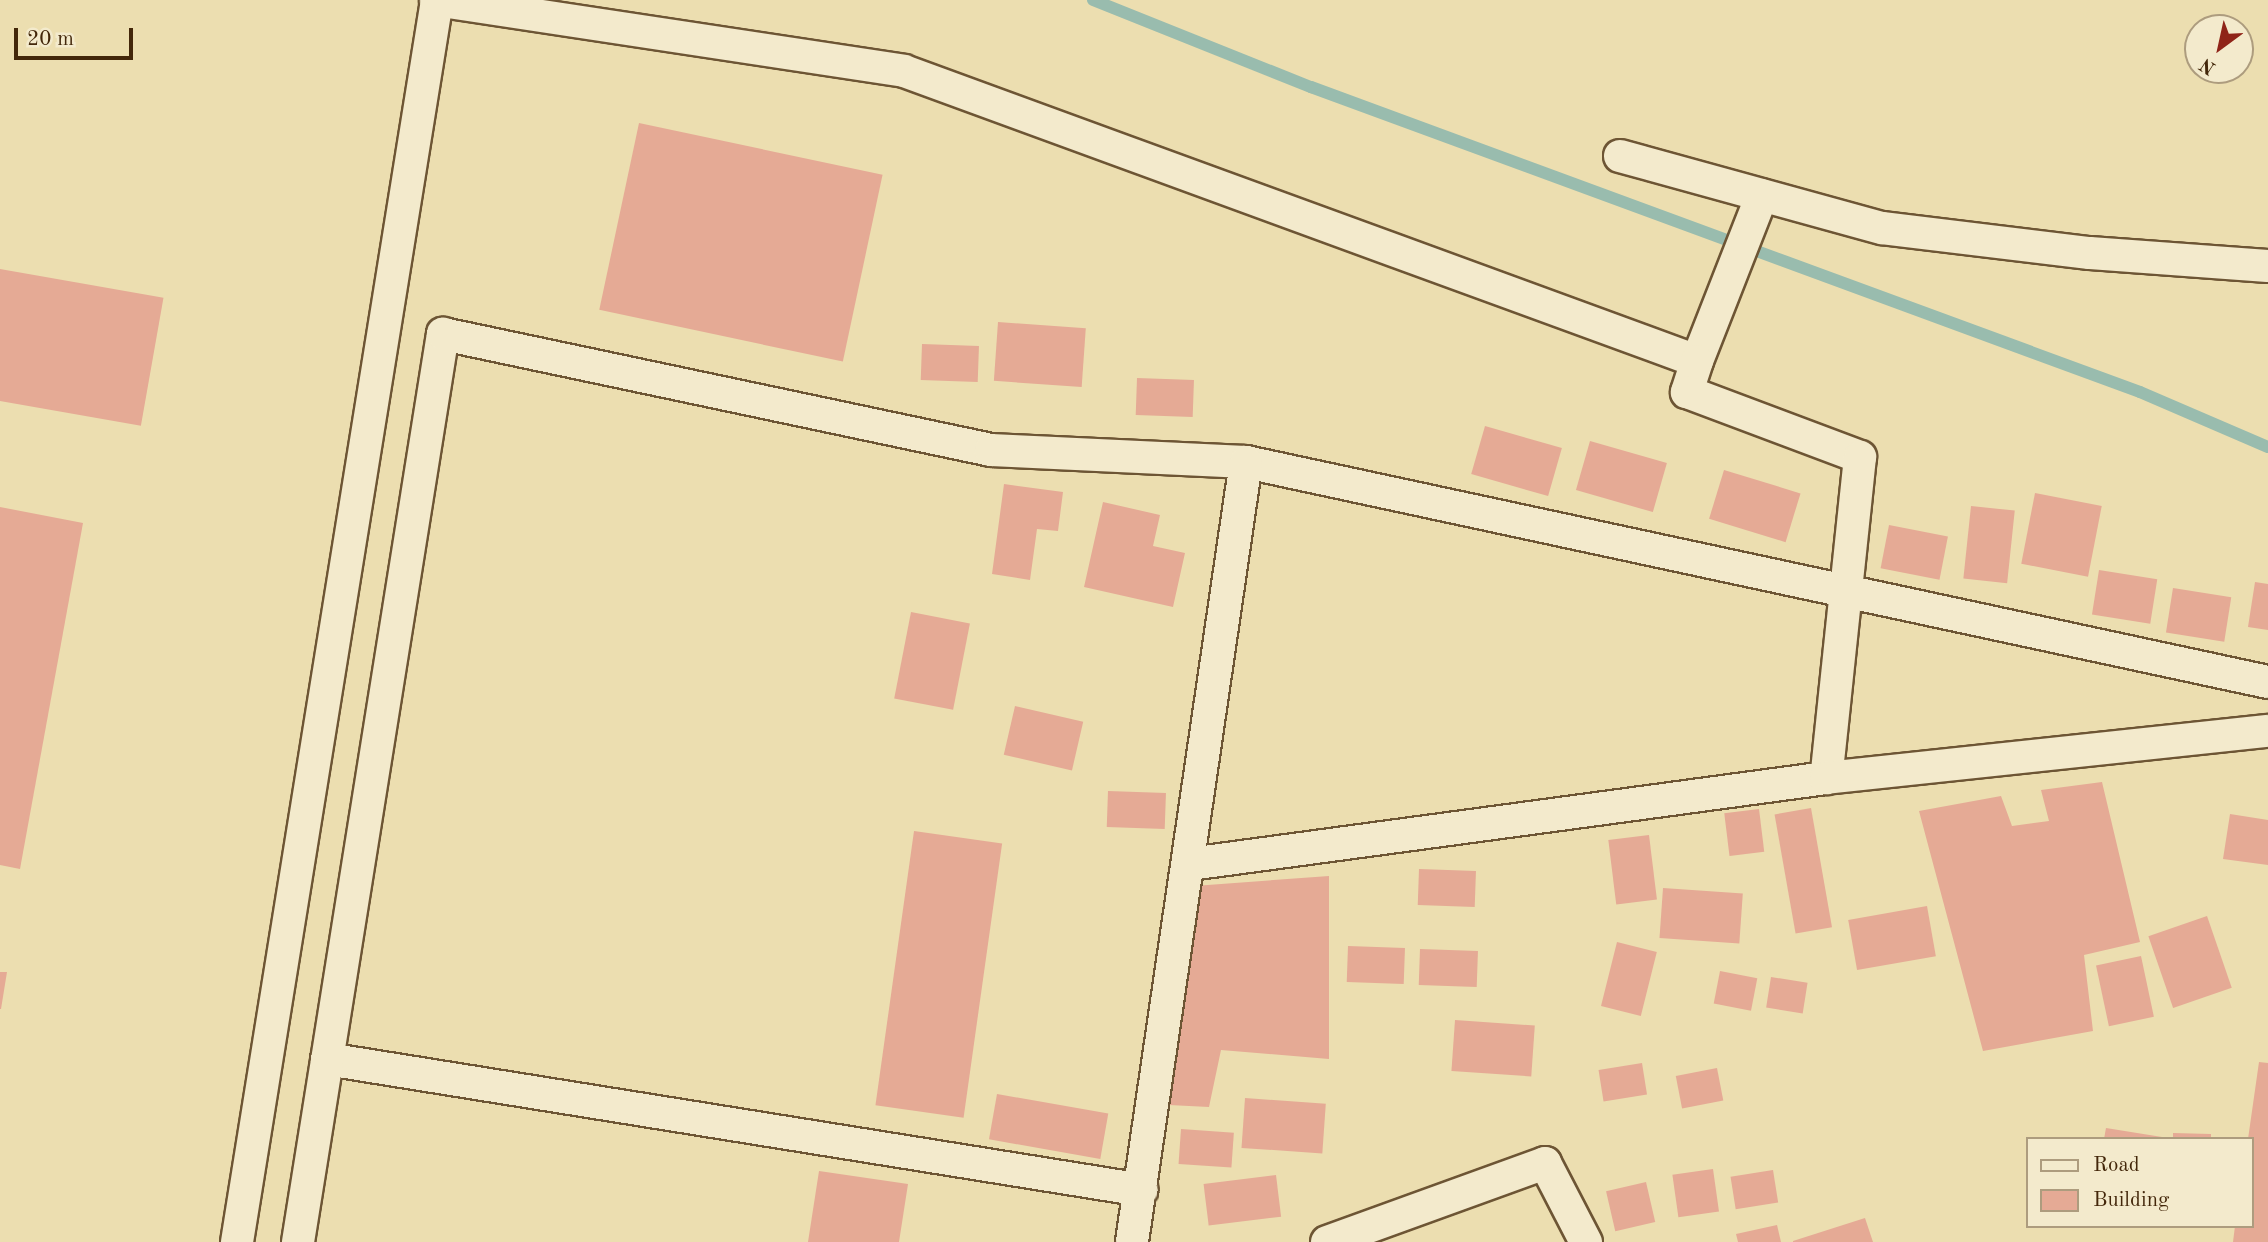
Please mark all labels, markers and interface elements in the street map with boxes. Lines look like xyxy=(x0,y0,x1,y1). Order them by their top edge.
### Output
scale bar xyxy=(18,14,136,58)
north arrow xyxy=(2184,14,2254,84)
text: 20 m xyxy=(27,29,74,50)
text: N xyxy=(2197,53,2220,77)
legend xyxy=(2026,1137,2254,1228)
text: Road xyxy=(2093,1155,2140,1176)
text: Building xyxy=(2093,1190,2169,1211)

